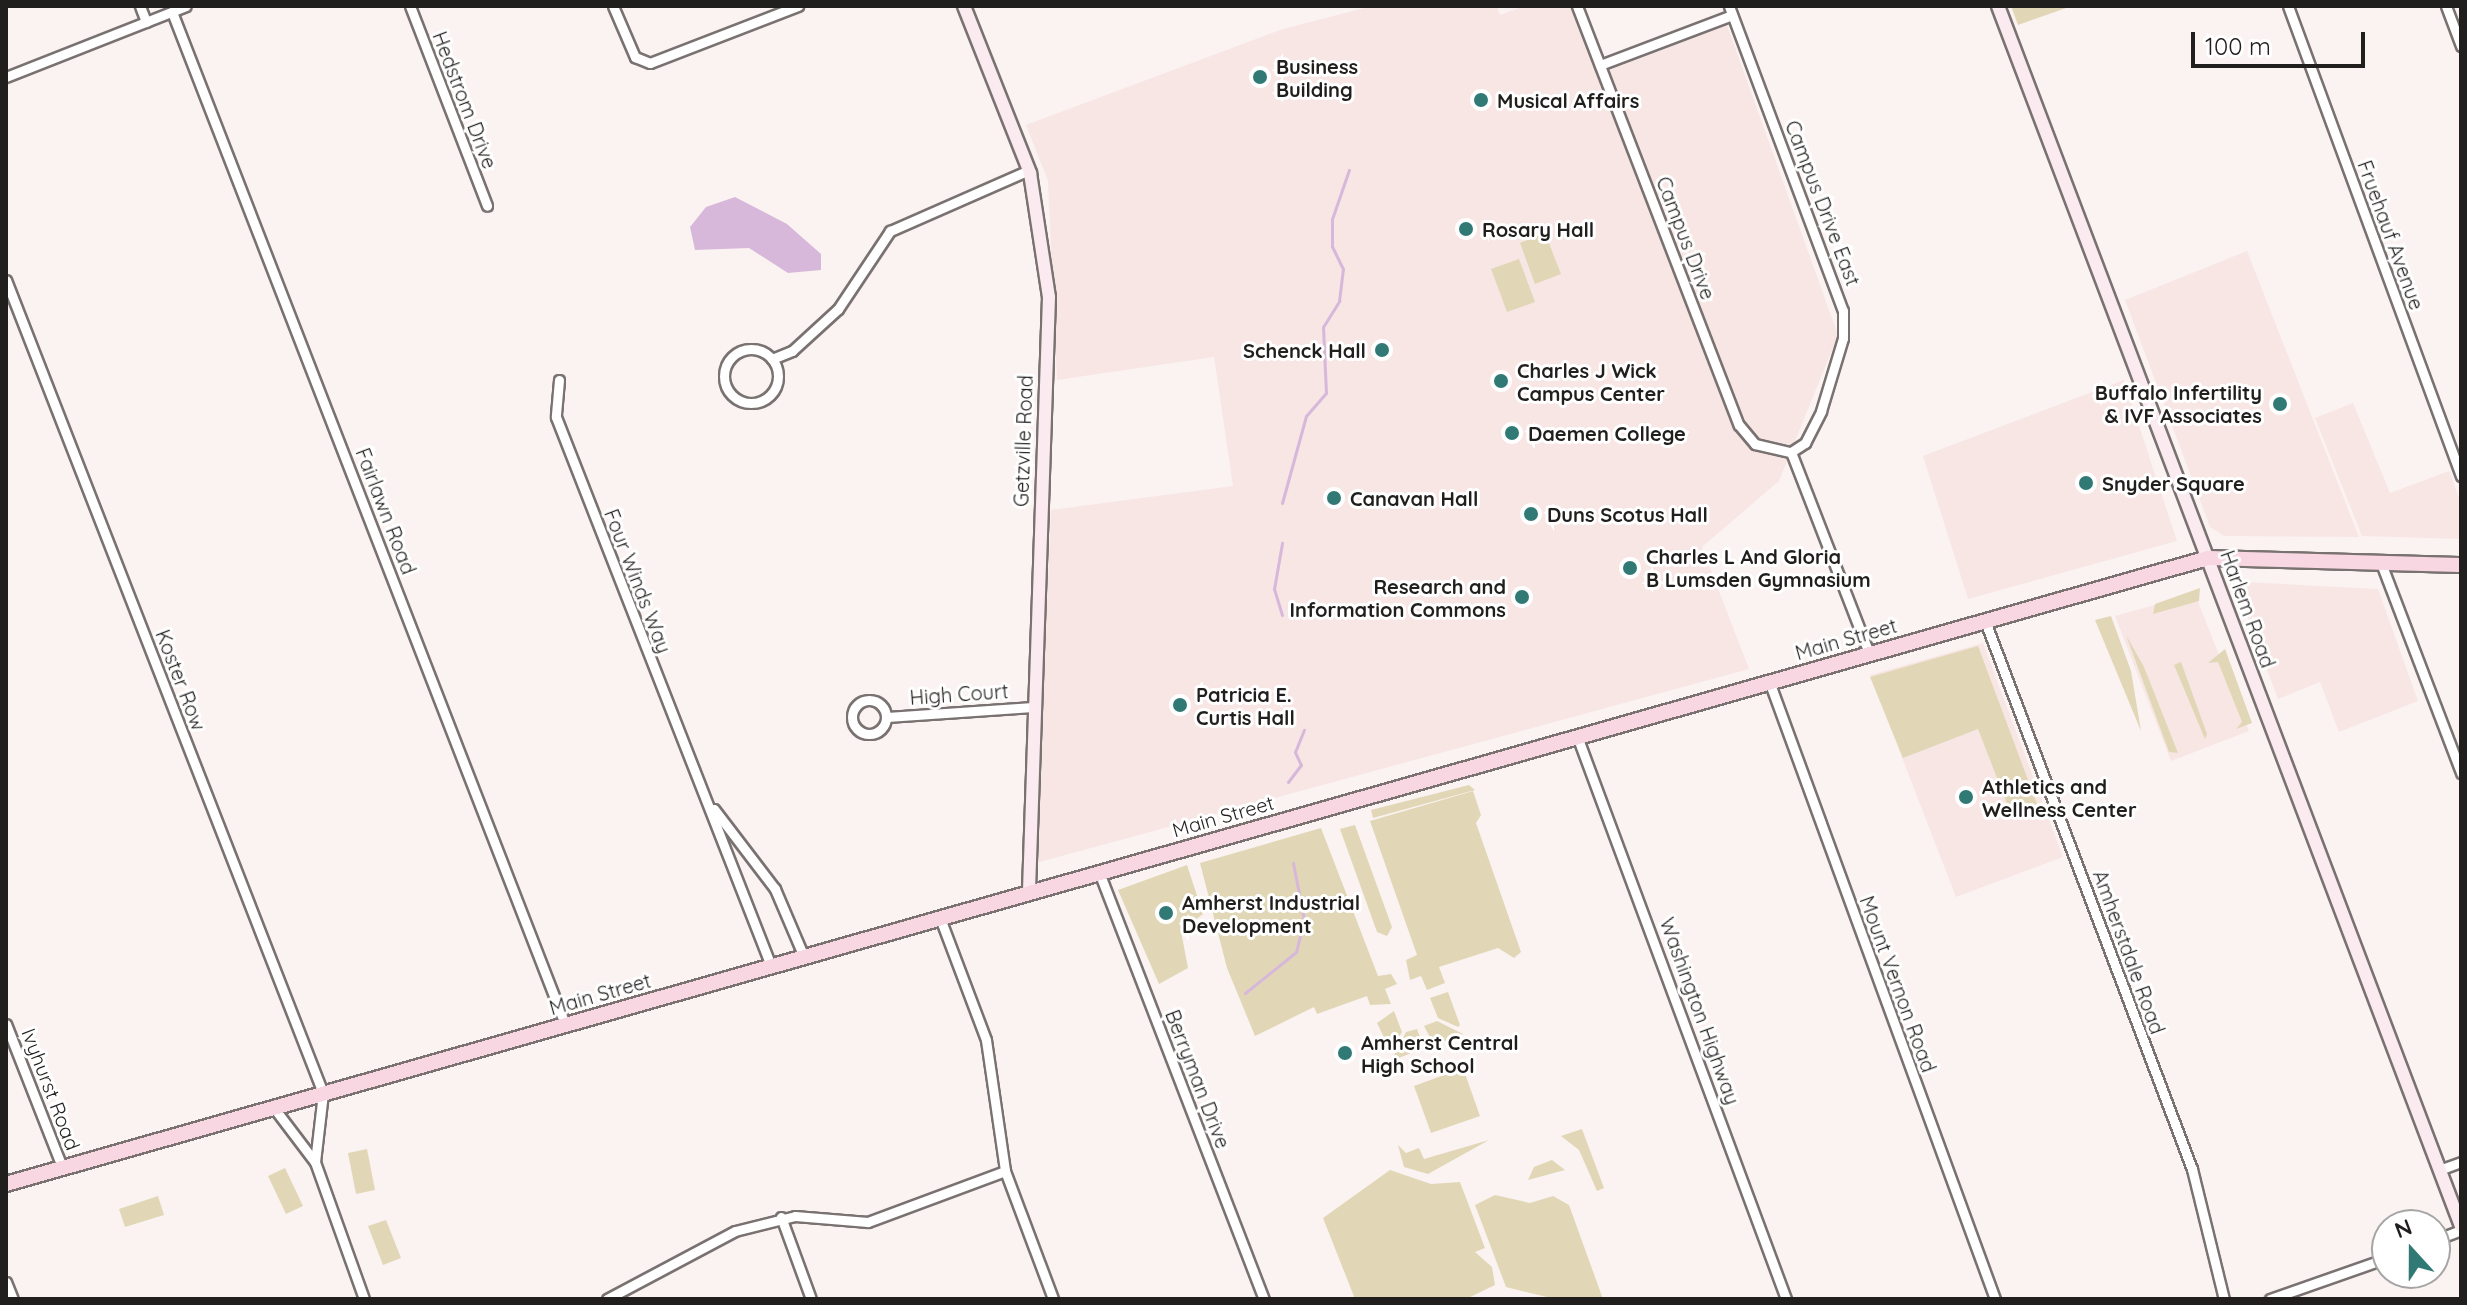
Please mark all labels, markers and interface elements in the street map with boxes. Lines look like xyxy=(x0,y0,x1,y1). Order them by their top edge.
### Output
scale bar xyxy=(2195,16,2369,66)
street label: Hedstrom Drive xyxy=(428,28,502,172)
text: 100 m xyxy=(2205,31,2271,61)
place label: Business Building xyxy=(1276,54,1358,101)
marker: Business Building xyxy=(1251,68,1269,86)
place label: Musical Affairs xyxy=(1497,88,1639,112)
marker: Musical Affairs xyxy=(1472,91,1490,109)
street label: Campus Drive East xyxy=(1780,117,1866,289)
street label: Fruehauf Avenue xyxy=(2353,157,2429,313)
street label: Campus Drive xyxy=(1652,173,1720,303)
place label: Rosary Hall xyxy=(1482,217,1594,241)
marker: Rosary Hall xyxy=(1457,220,1475,238)
place label: Schenck Hall xyxy=(1243,338,1366,362)
marker: Schenck Hall xyxy=(1373,341,1391,359)
place label: Charles J Wick Campus Center xyxy=(1517,358,1665,405)
marker: Charles J Wick Campus Center xyxy=(1492,372,1510,390)
street label: Getzville Road xyxy=(1009,375,1037,507)
place label: Buffalo Infertility & IVF Associates xyxy=(2095,380,2262,427)
marker: Buffalo Infertility & IVF Associates xyxy=(2269,393,2291,415)
place label: Daemen College xyxy=(1528,421,1686,445)
marker: Daemen College xyxy=(1503,424,1521,442)
street label: Fairlawn Road xyxy=(351,444,421,578)
place label: Snyder Square xyxy=(2102,471,2245,495)
marker: Snyder Square xyxy=(2077,474,2095,492)
place label: Canavan Hall xyxy=(1350,486,1478,510)
marker: Canavan Hall xyxy=(1325,489,1343,507)
place label: Duns Scotus Hall xyxy=(1547,502,1708,526)
marker: Duns Scotus Hall xyxy=(1522,505,1540,523)
street label: Four Winds Way xyxy=(599,506,677,656)
place label: Charles L And Gloria B Lumsden Gymnasium xyxy=(1646,544,1871,591)
street label: Harlem Road xyxy=(2216,547,2280,671)
marker: Charles L And Gloria B Lumsden Gymnasium xyxy=(1621,559,1639,577)
place label: Research and Information Commons xyxy=(1289,574,1506,621)
marker: Research and Information Commons xyxy=(1513,588,1531,606)
street label: Main Street xyxy=(1792,613,1900,665)
street label: Koster Row xyxy=(151,626,211,734)
street label: High Court xyxy=(909,679,1009,709)
place label: Patricia E. Curtis Hall xyxy=(1196,682,1295,729)
marker: Patricia E. Curtis Hall xyxy=(1171,696,1189,714)
place label: Athletics and Wellness Center xyxy=(1982,774,2137,821)
marker: Athletics and Wellness Center xyxy=(1957,788,1975,806)
street label: Main Street xyxy=(1169,790,1277,842)
street label: Amherstdale Road xyxy=(2088,867,2170,1037)
place label: Amherst Industrial Development xyxy=(1182,890,1360,937)
street label: Mount Vernon Road xyxy=(1855,893,1941,1075)
marker: Amherst Industrial Development xyxy=(1157,904,1175,922)
street label: Washington Highway xyxy=(1655,914,1745,1108)
street label: Main Street xyxy=(546,968,654,1020)
street label: Berryman Drive xyxy=(1161,1006,1235,1152)
street label: Ivyhurst Road xyxy=(17,1025,85,1153)
place label: Amherst Central High School xyxy=(1361,1030,1519,1077)
marker: Amherst Central High School xyxy=(1336,1044,1354,1062)
north arrow xyxy=(2371,1209,2451,1289)
text: N xyxy=(2391,1212,2416,1244)

